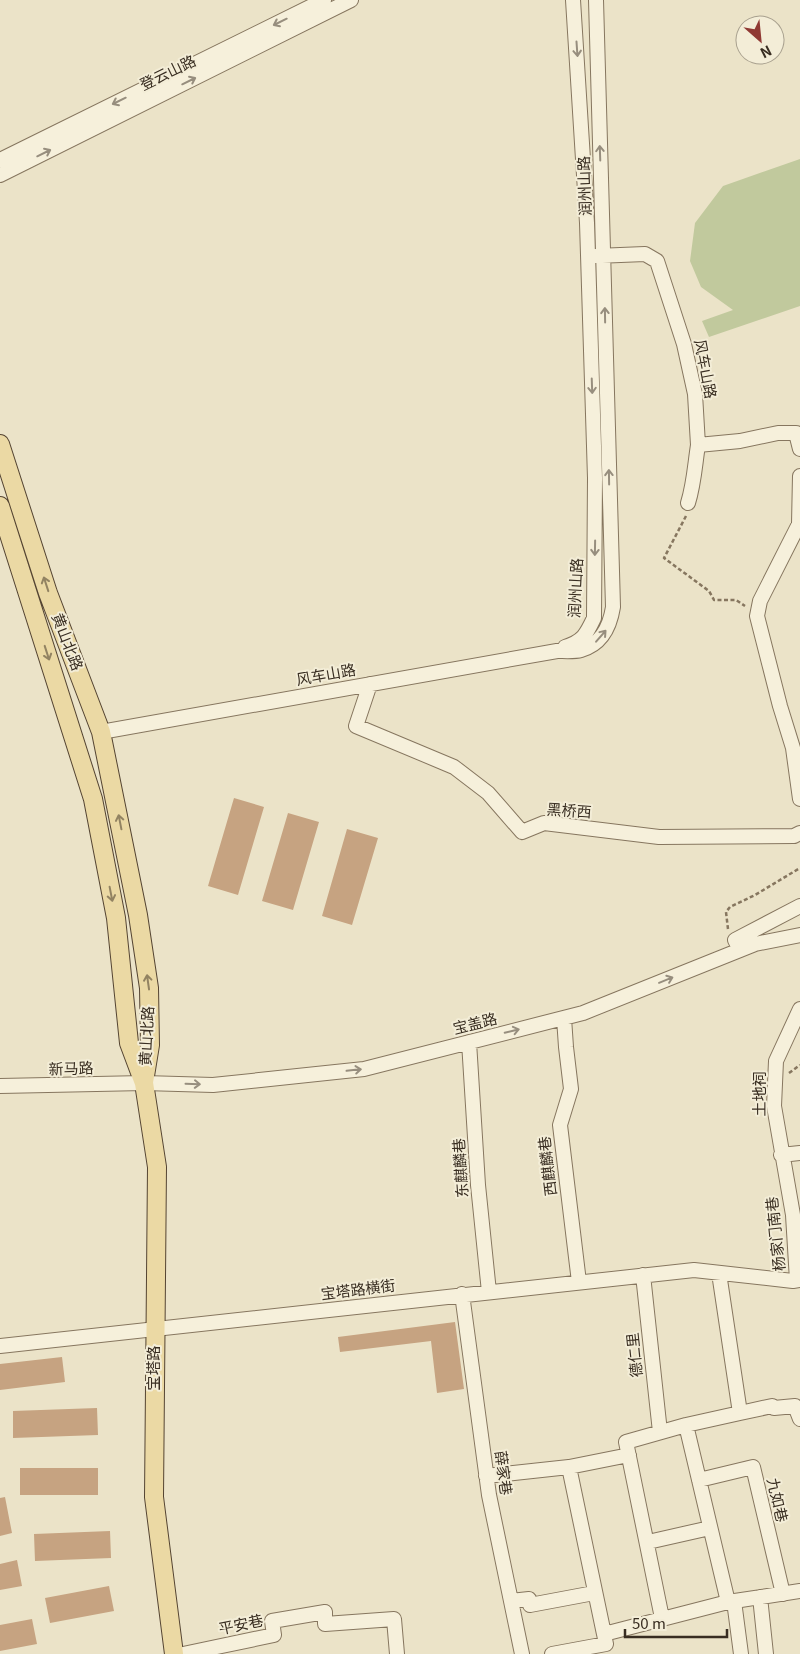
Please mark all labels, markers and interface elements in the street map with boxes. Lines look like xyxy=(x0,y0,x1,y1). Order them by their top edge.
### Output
north arrow xyxy=(735,15,785,65)
one-way arrow xyxy=(273,17,288,27)
one-way arrow xyxy=(572,40,581,56)
text: N xyxy=(757,41,776,64)
street label: 登云山路 xyxy=(136,49,199,94)
one-way arrow xyxy=(181,76,196,85)
one-way arrow xyxy=(112,97,127,106)
one-way arrow xyxy=(596,145,605,161)
one-way arrow xyxy=(36,148,51,158)
street label: 润州山路 xyxy=(572,156,595,216)
one-way arrow xyxy=(600,307,610,324)
street label: 风车山路 xyxy=(690,337,723,400)
one-way arrow xyxy=(587,377,597,393)
one-way arrow xyxy=(604,470,613,486)
one-way arrow xyxy=(590,540,599,556)
street label: 润州山路 xyxy=(562,557,587,618)
one-way arrow xyxy=(40,576,50,592)
street label: 黄山北路 xyxy=(48,610,89,673)
one-way arrow xyxy=(595,630,606,643)
one-way arrow xyxy=(42,644,52,660)
street label: 风车山路 xyxy=(294,658,357,689)
street label: 黑桥西 xyxy=(546,797,592,822)
one-way arrow xyxy=(115,814,125,830)
one-way arrow xyxy=(107,885,116,901)
one-way arrow xyxy=(143,974,153,990)
one-way arrow xyxy=(658,975,673,984)
street label: 黄山北路 xyxy=(133,1005,158,1066)
street label: 宝盖路 xyxy=(450,1007,499,1038)
one-way arrow xyxy=(504,1026,520,1035)
street label: 新马路 xyxy=(48,1056,94,1079)
one-way arrow xyxy=(346,1065,362,1075)
street label: 土地祠 xyxy=(748,1071,769,1117)
one-way arrow xyxy=(184,1079,200,1089)
street label: 西麒麟巷 xyxy=(532,1135,561,1197)
street label: 东麒麟巷 xyxy=(447,1137,472,1199)
street label: 杨家门南巷 xyxy=(760,1196,789,1273)
street label: 宝塔路横街 xyxy=(319,1274,396,1304)
street label: 德仁里 xyxy=(621,1332,646,1379)
street label: 宝塔路 xyxy=(142,1345,163,1391)
street label: 薛家巷 xyxy=(491,1449,518,1497)
street label: 九如巷 xyxy=(763,1475,794,1524)
scale bar xyxy=(625,1606,728,1638)
street label: 平安巷 xyxy=(216,1609,265,1638)
text: 50 m xyxy=(632,1612,666,1633)

